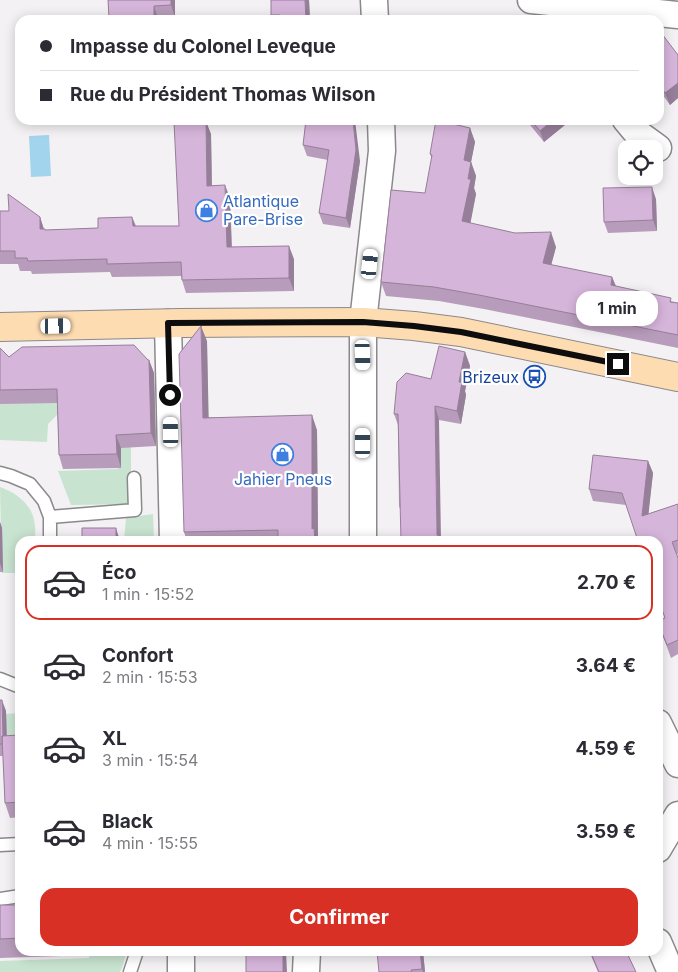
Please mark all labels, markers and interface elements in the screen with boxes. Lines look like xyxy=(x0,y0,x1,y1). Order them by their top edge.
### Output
text: Impasse du Colonel Leveque xyxy=(70,35,336,58)
text: Rue du Président Thomas Wilson xyxy=(70,83,376,106)
map controls xyxy=(618,140,663,185)
button: locate xyxy=(618,140,663,185)
place label: Atlantique Pare-Brise xyxy=(223,191,303,229)
shop icon: Atlantique Pare-Brise xyxy=(195,198,219,222)
car xyxy=(360,248,379,280)
callout: 1 min xyxy=(577,292,659,326)
text: 1 min xyxy=(597,298,637,318)
car xyxy=(40,318,71,334)
car xyxy=(354,340,371,370)
route end xyxy=(607,353,629,375)
bus stop icon: Brizeux xyxy=(523,365,547,389)
place label: Brizeux xyxy=(462,367,519,387)
route start xyxy=(159,384,181,406)
car xyxy=(163,417,178,447)
car xyxy=(355,428,370,458)
shop icon: Jahier Pneus xyxy=(271,443,295,467)
place label: Jahier Pneus xyxy=(234,469,332,489)
icon: car xyxy=(42,560,87,605)
text: Éco xyxy=(102,561,136,584)
text: 2.70 € xyxy=(577,571,636,594)
text: 1 min · 15:52 xyxy=(102,584,194,604)
icon: car xyxy=(42,643,87,688)
text: Confort xyxy=(102,644,173,667)
text: 3.64 € xyxy=(576,654,636,677)
text: 2 min · 15:53 xyxy=(102,667,198,687)
icon: car xyxy=(42,726,87,771)
text: XL xyxy=(102,727,127,750)
text: 4.59 € xyxy=(576,737,636,760)
text: 3 min · 15:54 xyxy=(102,750,198,770)
icon: car xyxy=(42,809,87,854)
text: Black xyxy=(102,810,153,833)
text: 3.59 € xyxy=(576,820,636,843)
text: 4 min · 15:55 xyxy=(102,833,198,853)
button: Confirmer xyxy=(40,888,638,946)

